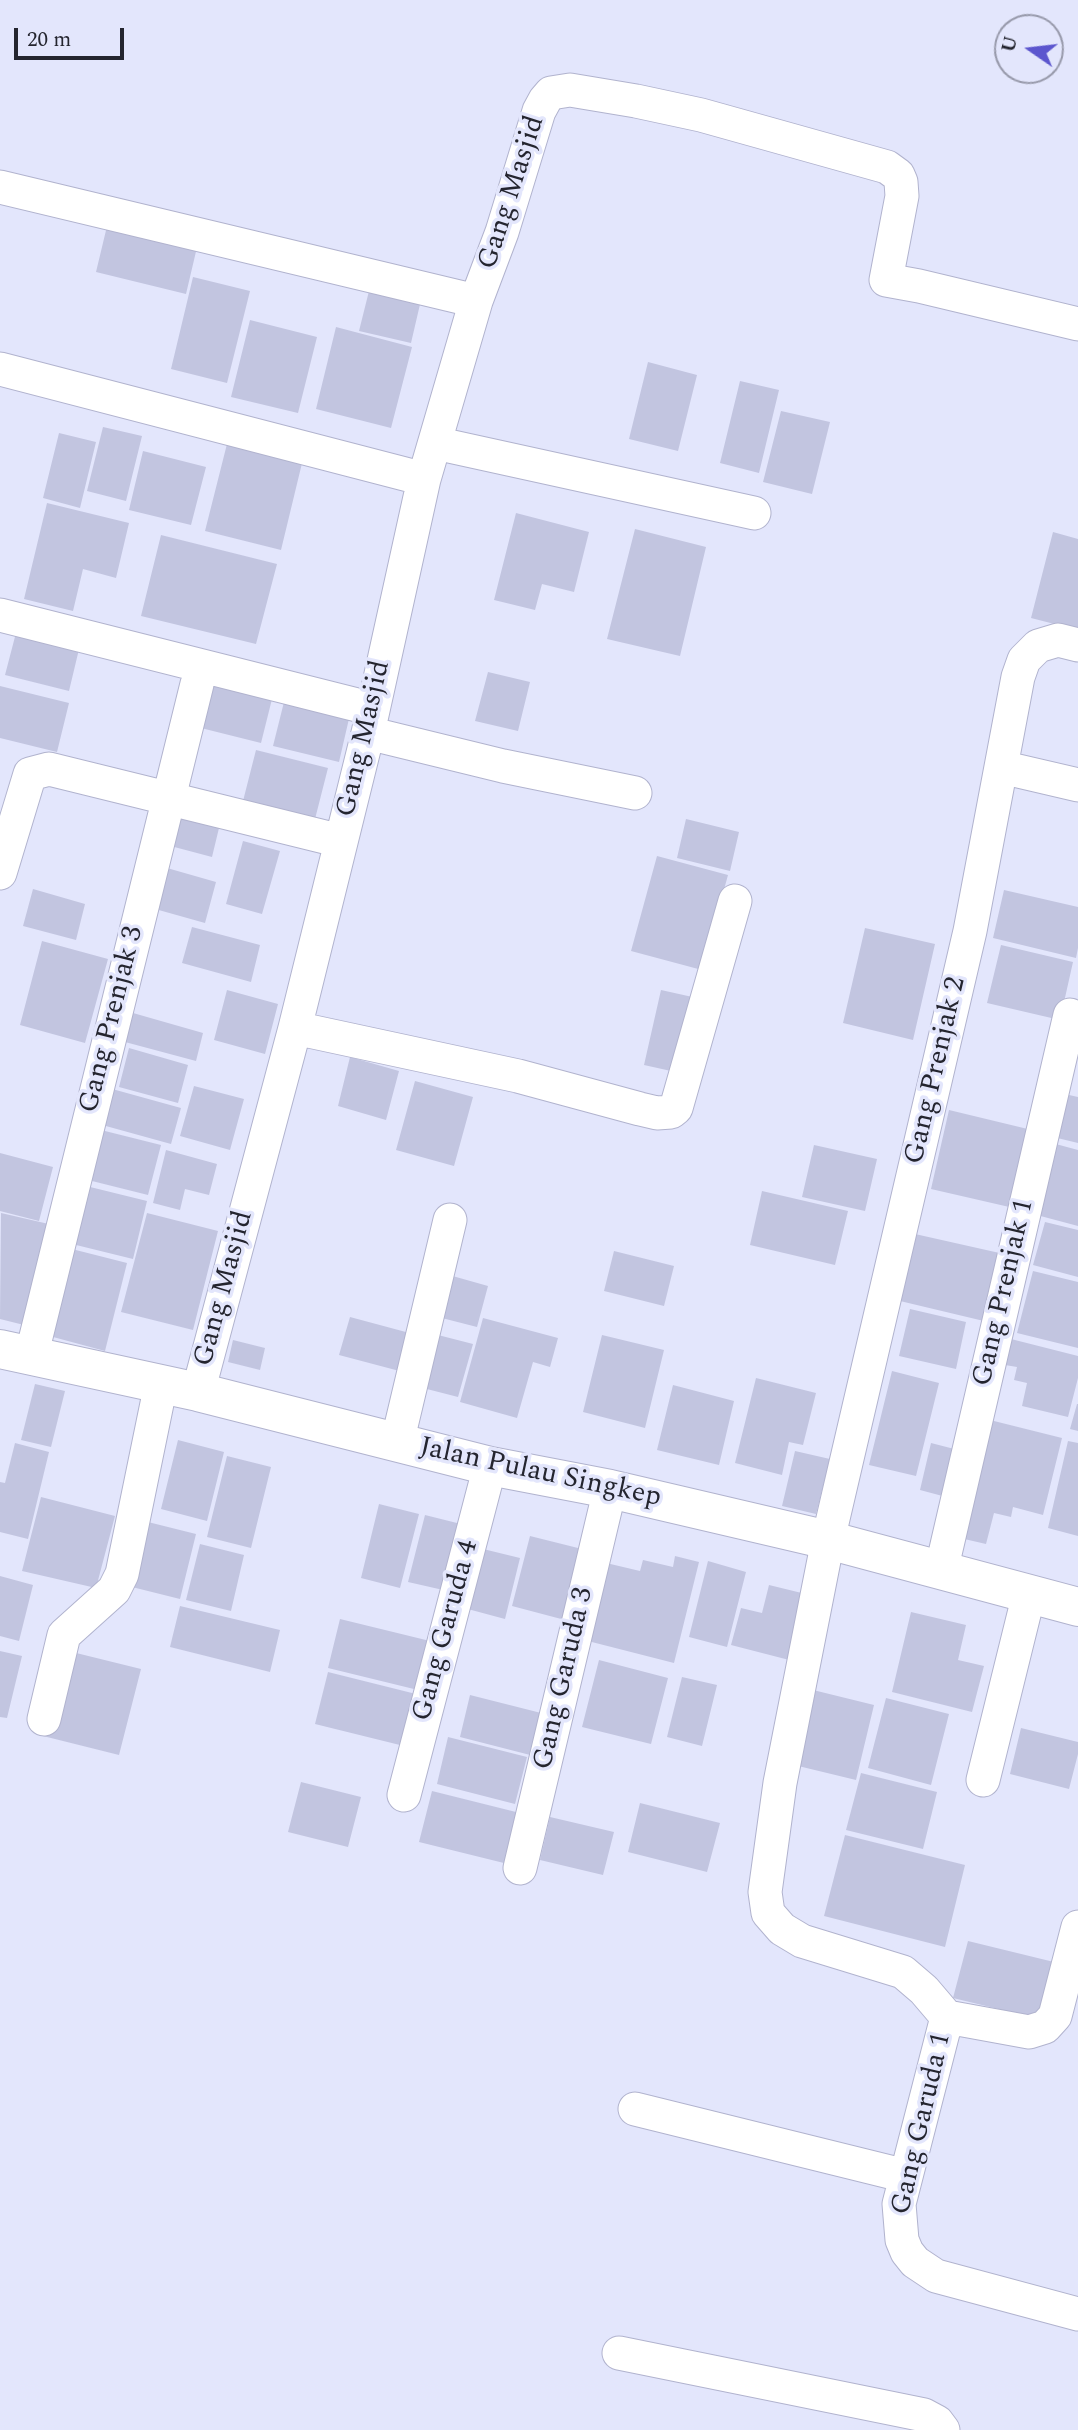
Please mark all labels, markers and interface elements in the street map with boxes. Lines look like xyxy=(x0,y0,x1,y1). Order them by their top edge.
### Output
scale bar xyxy=(18,14,128,58)
north arrow xyxy=(994,14,1064,84)
text: 20 m xyxy=(27,24,71,56)
text: U xyxy=(994,33,1026,56)
street label: Gang Masjid xyxy=(472,112,554,274)
street label: Gang Masjid xyxy=(331,658,399,820)
street label: Gang Prenjak 3 xyxy=(74,923,152,1117)
street label: Gang Prenjak 2 xyxy=(899,974,975,1168)
street label: Gang Prenjak 1 xyxy=(967,1196,1043,1390)
street label: Gang Masjid xyxy=(188,1208,262,1370)
street label: Jalan Pulau Singkep xyxy=(416,1432,664,1516)
street label: Gang Garuda 4 xyxy=(407,1537,487,1725)
street label: Gang Garuda 3 xyxy=(528,1585,602,1773)
street label: Gang Garuda 1 xyxy=(886,2030,960,2218)

